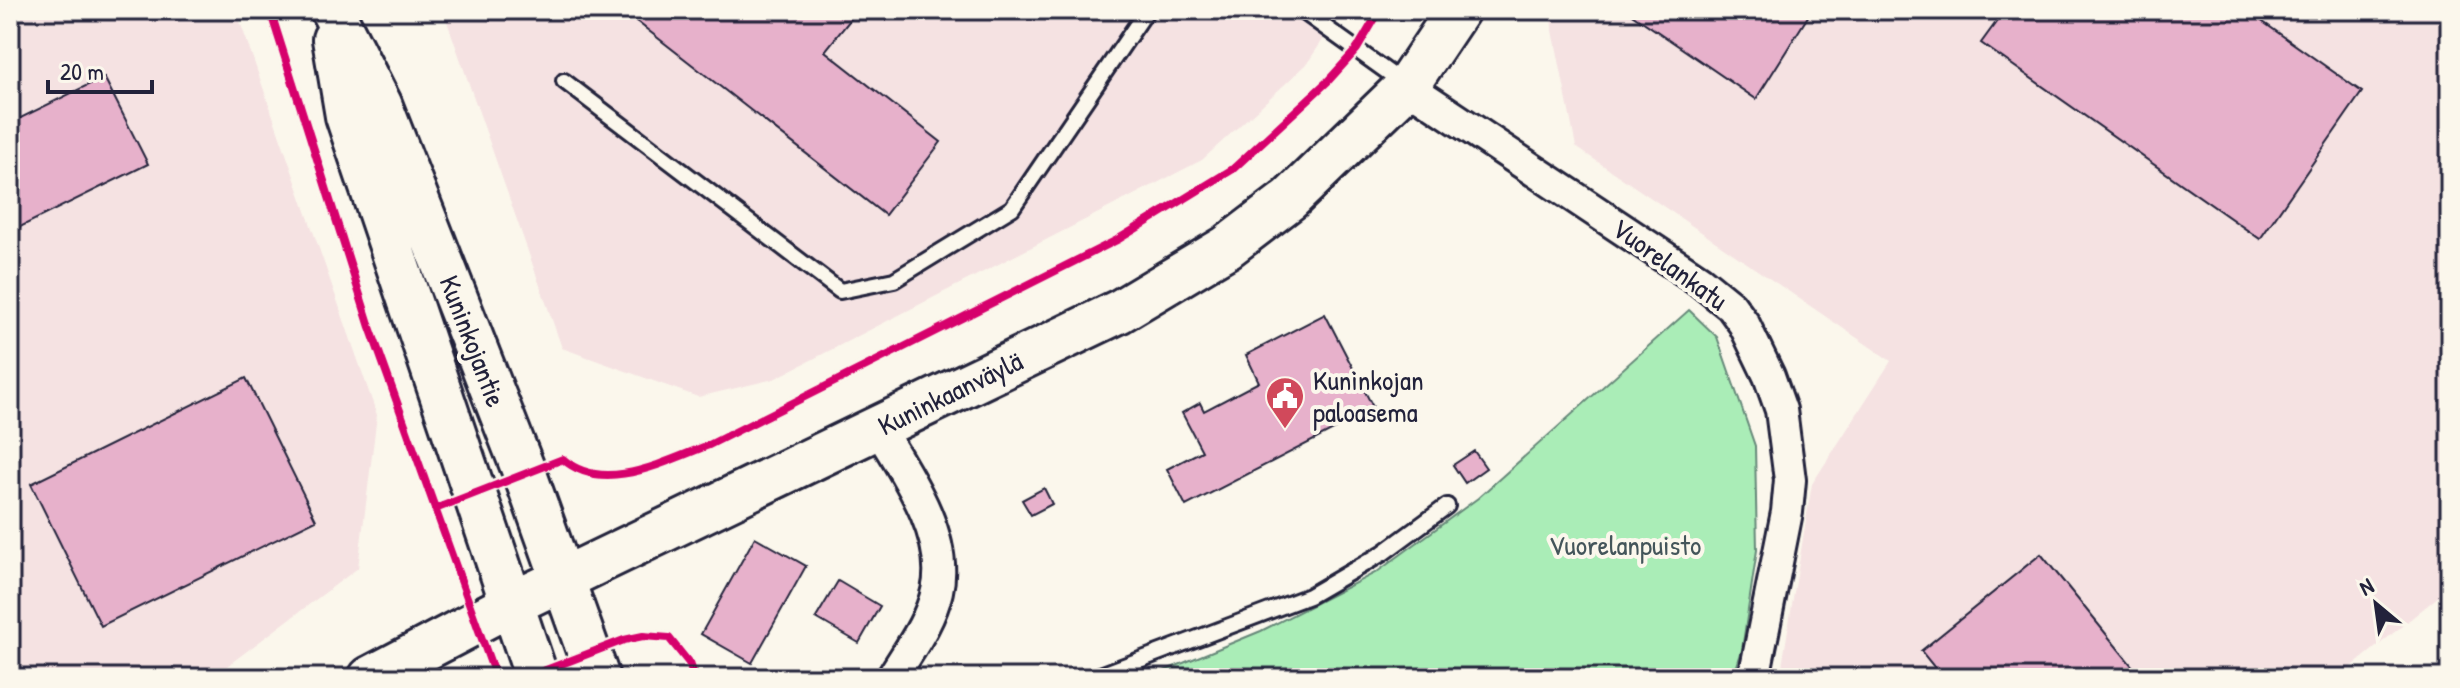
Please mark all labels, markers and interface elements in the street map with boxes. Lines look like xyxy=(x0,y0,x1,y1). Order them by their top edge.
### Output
scale bar xyxy=(48,44,152,94)
text: 20 m xyxy=(60,55,104,87)
street label: Vuorelankatu xyxy=(1604,209,1736,319)
street label: Kuninkojantie xyxy=(431,270,515,412)
street label: Kuninkaanväylä xyxy=(872,342,1028,444)
place label: Kuninkojan paloasema xyxy=(1313,361,1424,431)
public building icon: Kuninkojan paloasema xyxy=(1264,375,1306,430)
park label: Vuorelanpuisto xyxy=(1549,526,1701,564)
north arrow xyxy=(2336,564,2416,644)
text: N xyxy=(2354,570,2379,602)

